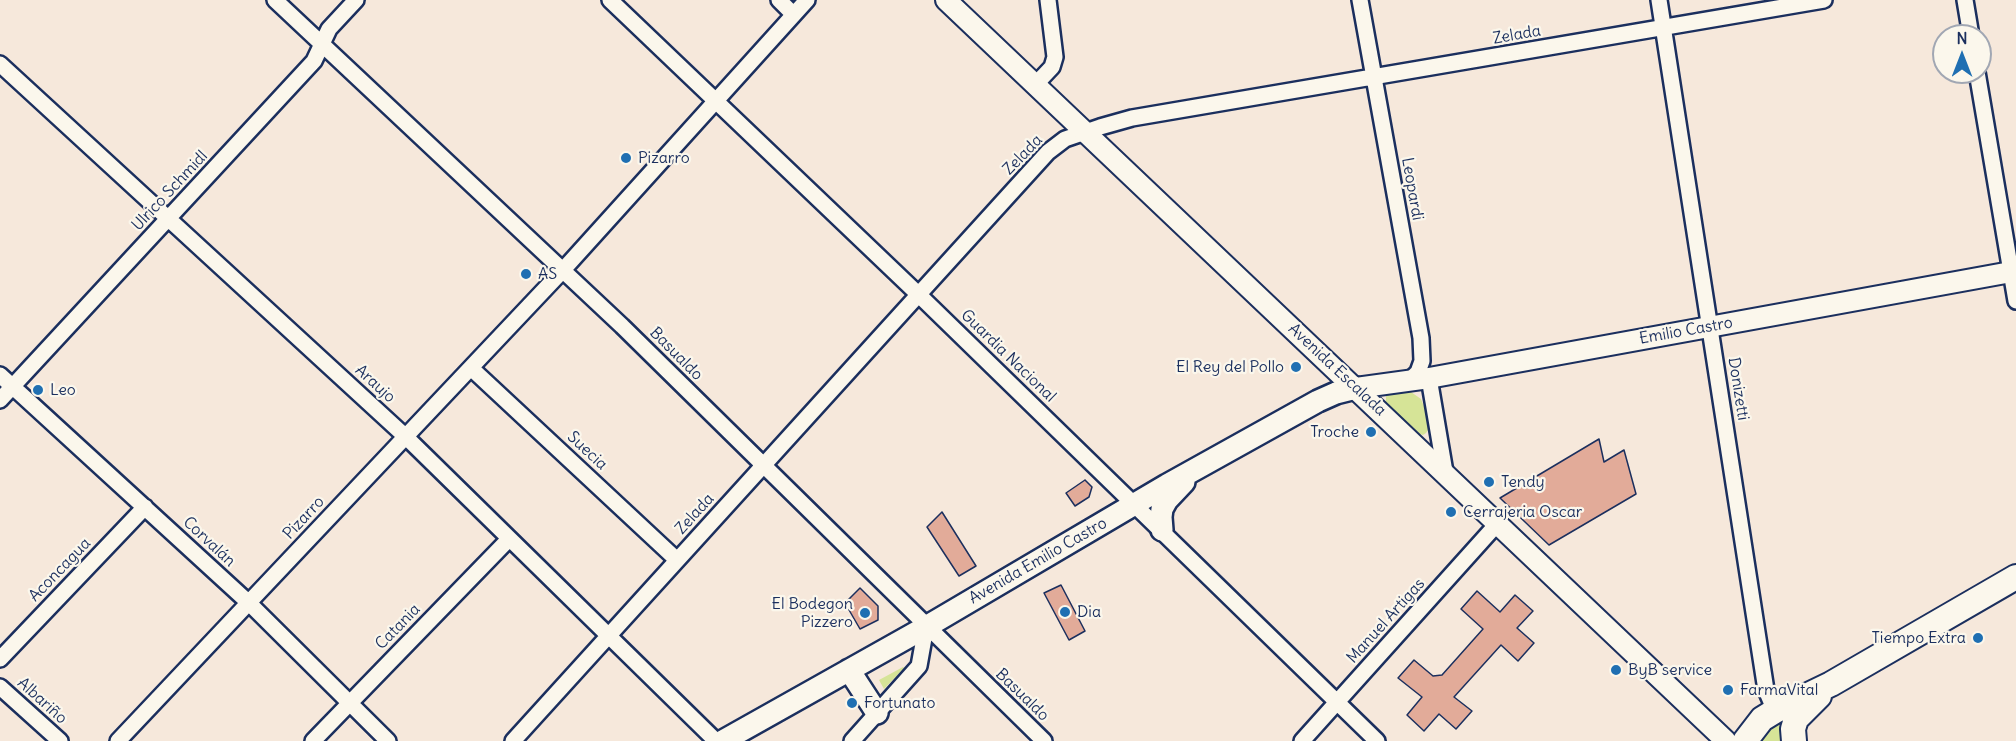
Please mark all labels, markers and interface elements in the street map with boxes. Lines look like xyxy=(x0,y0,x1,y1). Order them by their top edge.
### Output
street label: Zelada xyxy=(1492,21,1542,49)
north arrow xyxy=(1932,24,1992,84)
text: N xyxy=(1956,28,1968,48)
street label: Zelada xyxy=(999,131,1047,179)
street label: Ulrico Schmidl xyxy=(128,147,212,235)
place label: Pizarro xyxy=(638,148,690,168)
marker: Pizarro xyxy=(619,151,633,165)
street label: Leopardi xyxy=(1397,156,1427,222)
place label: AS xyxy=(538,264,557,284)
marker: AS xyxy=(519,267,533,281)
street label: Guardia Nacional xyxy=(956,306,1060,406)
street label: Emilio Castro xyxy=(1638,313,1734,349)
street label: Avenida Escalada xyxy=(1284,320,1390,420)
street label: Basualdo xyxy=(645,323,707,385)
street label: Donizetti xyxy=(1724,356,1752,422)
place label: El Rey del Pollo xyxy=(1176,357,1284,377)
marker: El Rey del Pollo xyxy=(1289,360,1303,374)
street label: Araujo xyxy=(351,361,399,407)
place label: Leo xyxy=(50,380,76,400)
marker: Leo xyxy=(31,383,45,397)
place label: Troche xyxy=(1310,422,1359,442)
marker: Troche xyxy=(1364,425,1378,439)
street label: Suecia xyxy=(563,428,611,474)
place label: Tendy xyxy=(1501,472,1545,492)
marker: Tendy xyxy=(1482,475,1496,489)
street label: Zelada xyxy=(672,490,718,538)
street label: Pizarro xyxy=(279,493,329,543)
place label: Cerrajeria Oscar xyxy=(1463,502,1582,522)
marker: Cerrajeria Oscar xyxy=(1444,505,1458,519)
street label: Corvalán xyxy=(179,513,239,571)
street label: Avenida Emilio Castro xyxy=(966,514,1110,608)
street label: Aconcagua xyxy=(25,534,95,606)
street label: Manuel Artigas xyxy=(1343,575,1429,667)
place label: El Bodegon Pizzero xyxy=(772,594,853,632)
street label: Catania xyxy=(372,600,424,654)
place label: Dia xyxy=(1077,602,1101,622)
marker: Dia xyxy=(1058,605,1072,619)
marker: El Bodegon Pizzero xyxy=(858,606,872,620)
place label: Tiempo Extra xyxy=(1871,628,1966,648)
marker: Tiempo Extra xyxy=(1971,631,1985,645)
place label: ByB service xyxy=(1628,660,1712,680)
marker: ByB service xyxy=(1609,663,1623,677)
street label: Basualdo xyxy=(991,665,1053,725)
street label: Albariño xyxy=(13,674,71,728)
place label: FarmaVital xyxy=(1740,680,1818,700)
marker: FarmaVital xyxy=(1721,683,1735,697)
place label: Fortunato xyxy=(864,693,935,713)
marker: Fortunato xyxy=(845,696,859,710)

